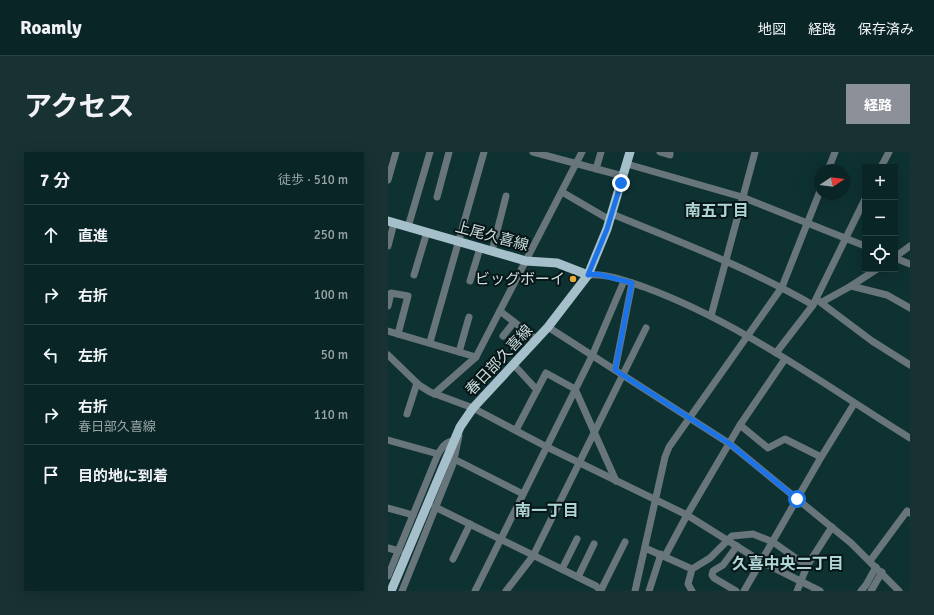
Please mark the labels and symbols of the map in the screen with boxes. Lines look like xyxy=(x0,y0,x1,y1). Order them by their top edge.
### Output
north arrow xyxy=(814,164,850,200)
route end xyxy=(612,174,630,192)
district label: 南五丁目 xyxy=(685,201,749,221)
street label: 上尾久喜線 xyxy=(453,218,531,254)
place label: ビッグボーイ xyxy=(475,270,565,288)
marker: ビッグボーイ xyxy=(568,274,578,284)
street label: 春日部久喜線 xyxy=(462,321,536,399)
route start xyxy=(788,490,806,508)
district label: 南一丁目 xyxy=(515,501,579,521)
district label: 久喜中央二丁目 xyxy=(732,554,844,574)

